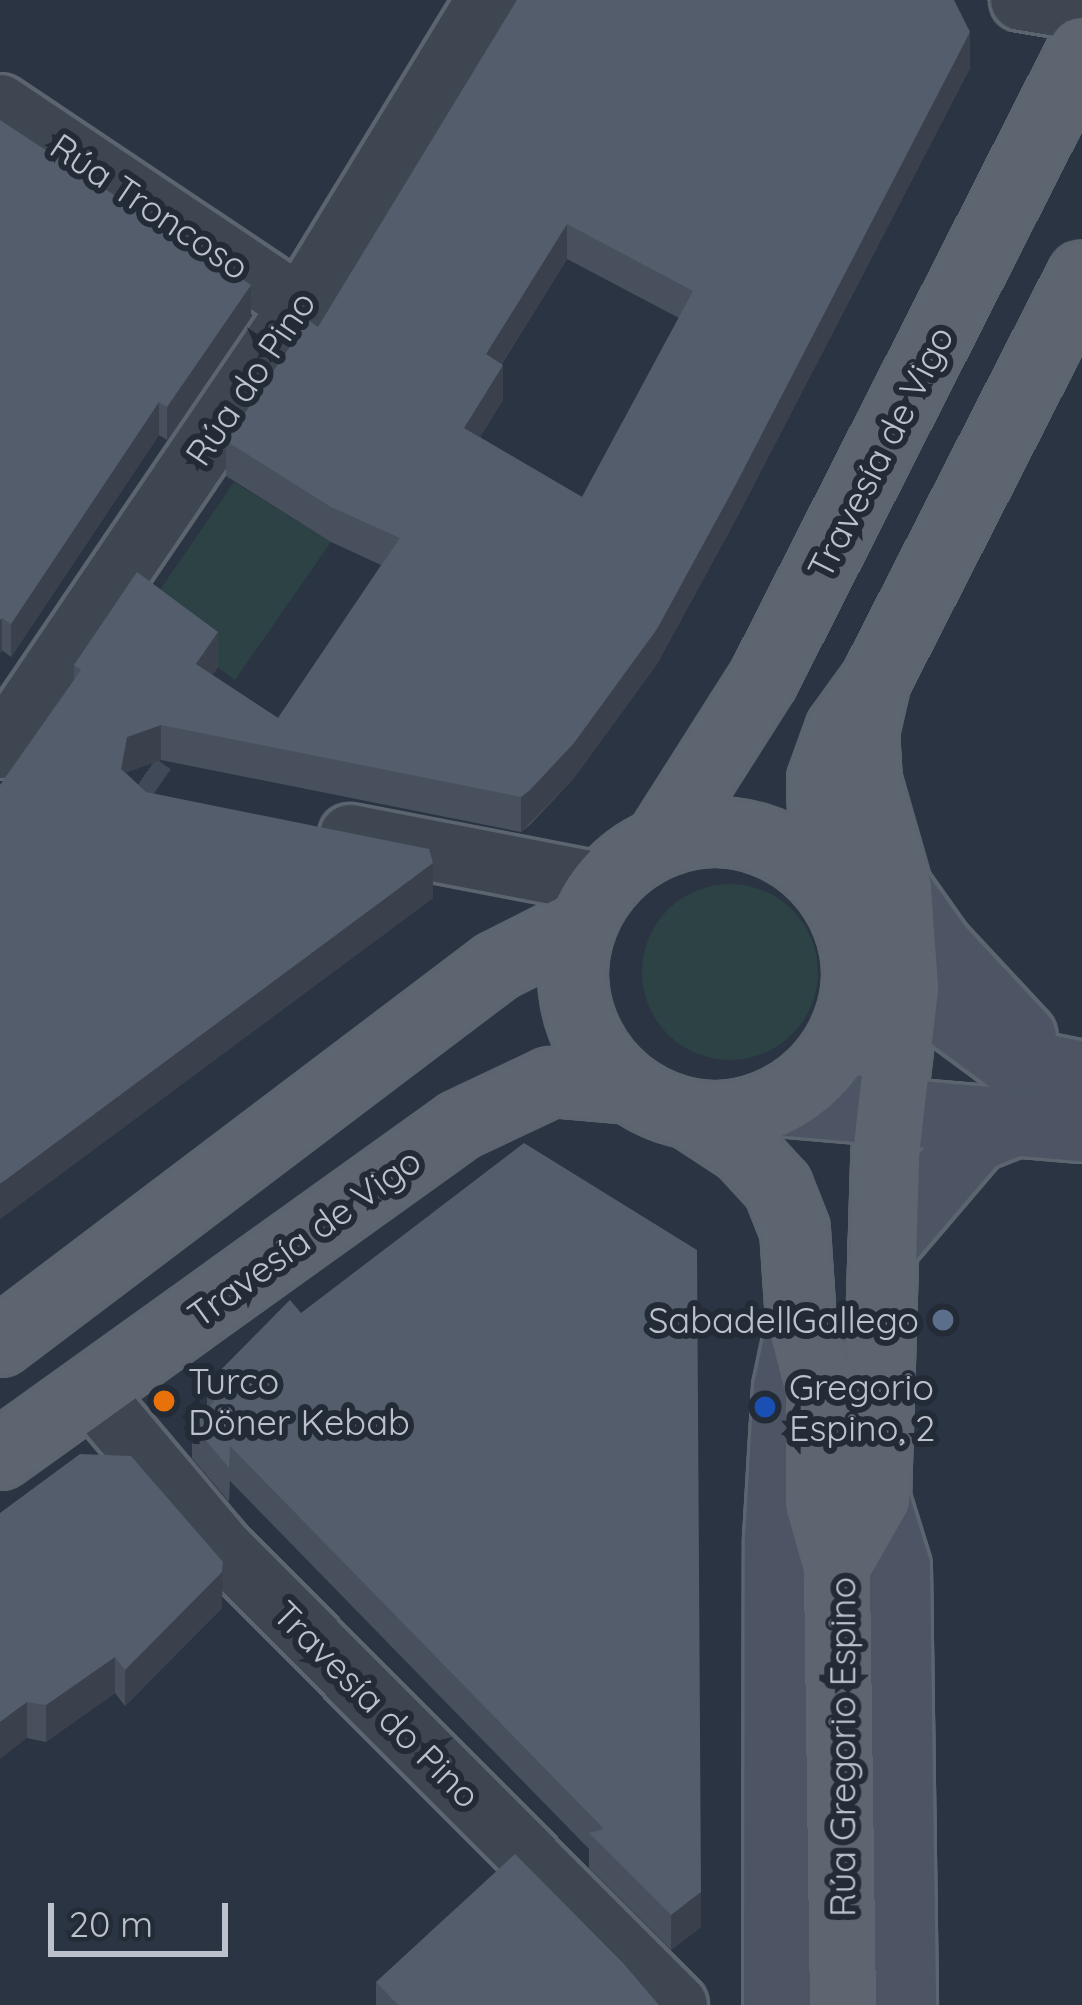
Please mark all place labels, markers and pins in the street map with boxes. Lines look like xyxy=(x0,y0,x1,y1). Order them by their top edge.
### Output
place label: SabadellGallego xyxy=(648,1298,919,1342)
marker: SabadellGallego xyxy=(930,1307,956,1333)
place label: Turco Döner Kebab xyxy=(188,1358,410,1443)
place label: Gregorio Espino, 2 xyxy=(789,1364,935,1449)
marker: Turco Döner Kebab xyxy=(151,1388,177,1414)
marker: Gregorio Espino, 2 xyxy=(752,1394,778,1420)

